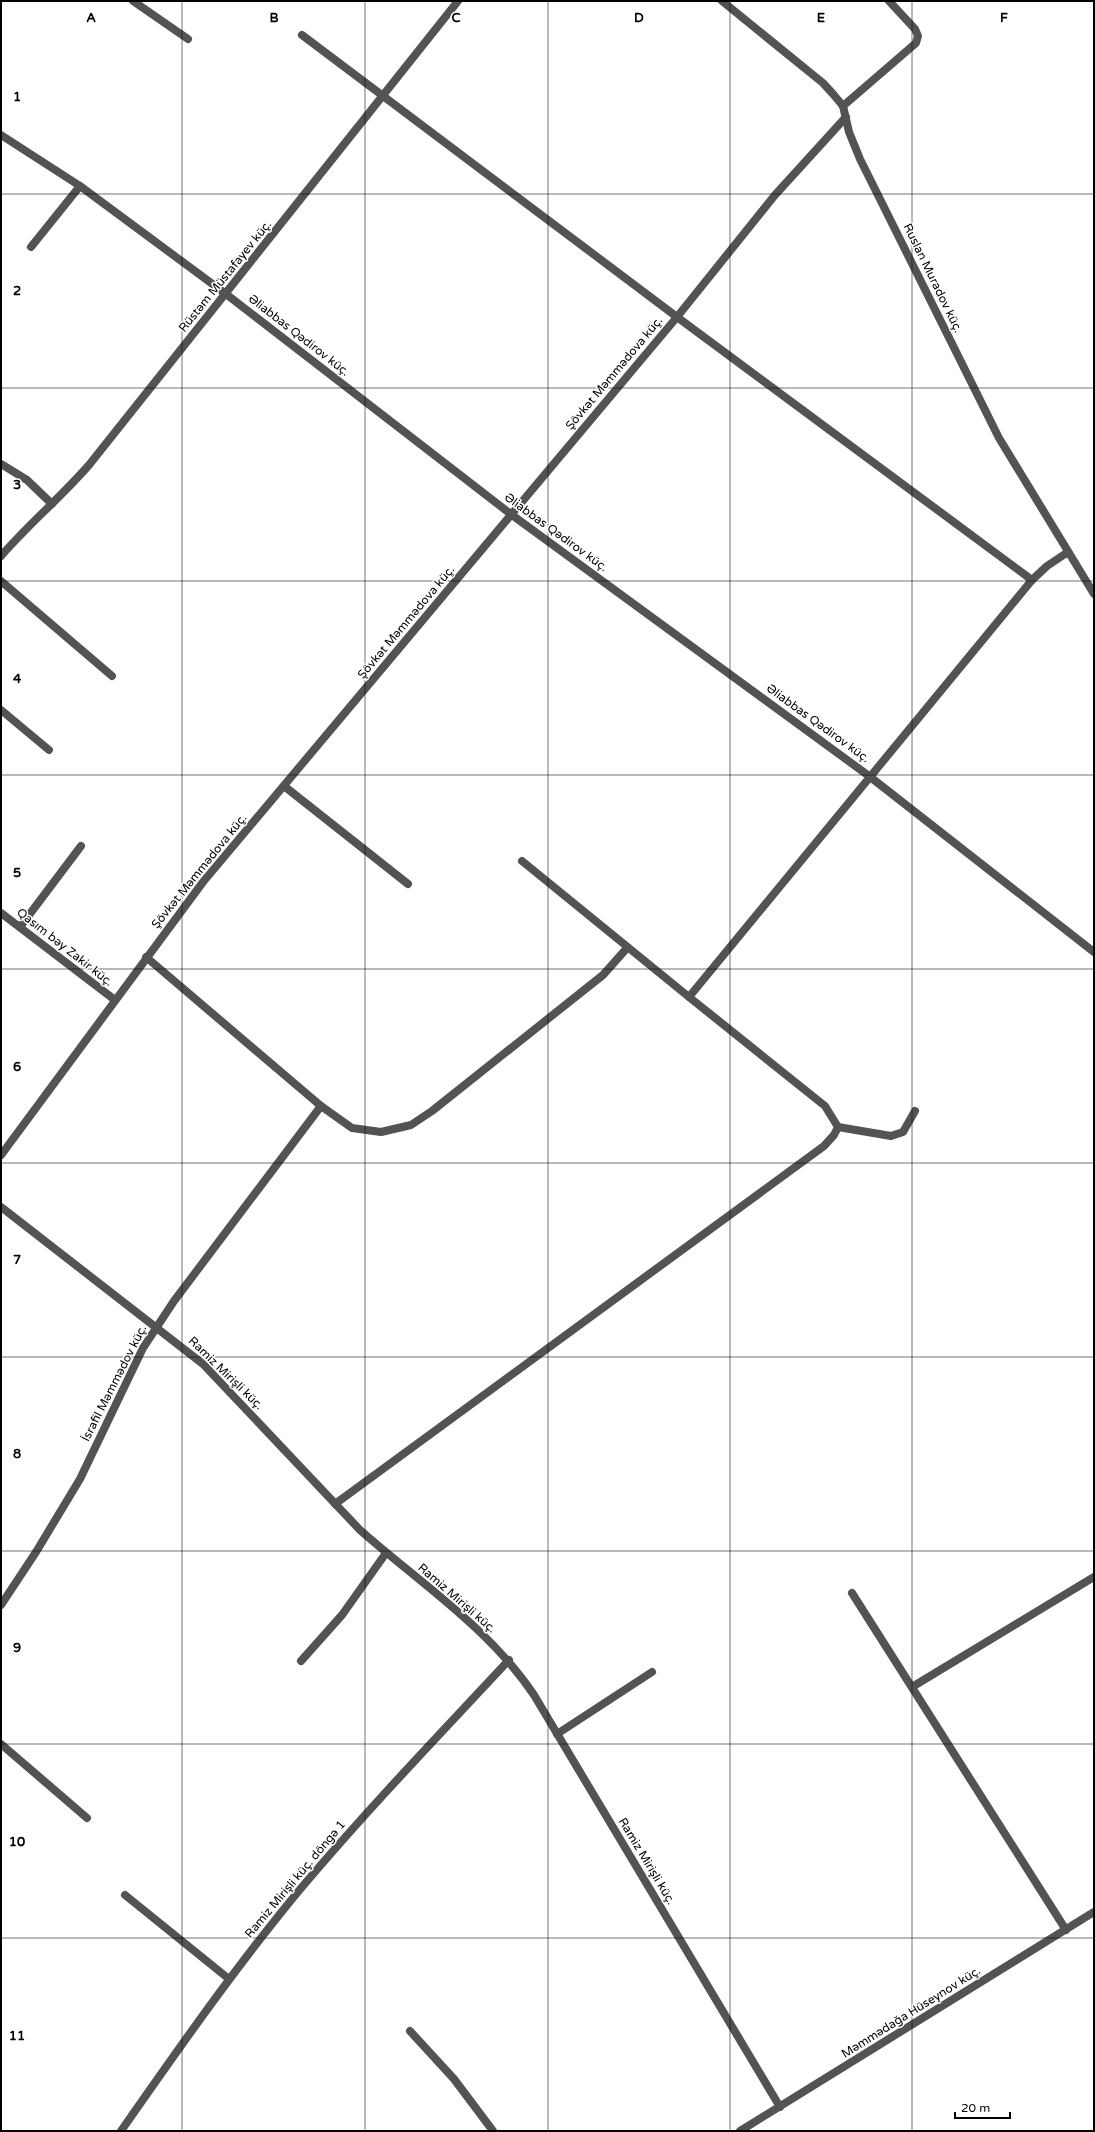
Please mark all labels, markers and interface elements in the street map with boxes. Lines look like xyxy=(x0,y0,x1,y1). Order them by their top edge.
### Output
text: A xyxy=(86,10,96,26)
text: B xyxy=(269,10,279,26)
text: C xyxy=(451,10,461,26)
text: D xyxy=(634,10,644,26)
text: E xyxy=(817,10,825,26)
text: F xyxy=(1000,10,1008,26)
text: 1 xyxy=(13,89,21,105)
street label: Rüstəm Müstafayev küç. xyxy=(176,217,274,335)
street label: Ruslan Muradov küç. xyxy=(901,221,965,335)
text: 2 xyxy=(13,283,21,299)
street label: Əliabbas Qədirov küç. xyxy=(246,291,352,379)
street label: Şövkət Məmmədova küç. xyxy=(563,314,665,432)
text: 3 xyxy=(13,477,21,493)
street label: Əliabbas Qədirov küç. xyxy=(502,490,610,574)
street label: Şövkət Məmmədova küç. xyxy=(355,563,457,681)
text: 4 xyxy=(13,671,22,687)
street label: Əliabbas Qədirov küç. xyxy=(764,681,872,765)
street label: Şövkət Məmmədova küç. xyxy=(149,811,249,931)
text: 5 xyxy=(13,865,21,881)
street label: Qasım bəy Zakir küç. xyxy=(14,905,116,989)
text: 6 xyxy=(13,1059,21,1075)
text: 7 xyxy=(13,1252,21,1268)
street label: İsrafil Məmmədov küç. xyxy=(79,1323,149,1443)
street label: Ramiz Mirişli küç. xyxy=(186,1334,266,1412)
text: 8 xyxy=(13,1446,21,1462)
street label: Ramiz Mirişli küç. xyxy=(415,1560,499,1636)
text: 9 xyxy=(13,1640,21,1656)
street label: Ramiz Mirişli küç. xyxy=(616,1815,678,1907)
street label: Ramiz Mirişli küç. döngə 1 xyxy=(242,1817,348,1941)
text: 10 xyxy=(9,1834,25,1850)
street label: Məmmədağa Hüseynov küç. xyxy=(839,1963,983,2061)
text: 11 xyxy=(9,2028,25,2044)
scale bar xyxy=(955,2094,1010,2120)
text: 20 m xyxy=(961,2101,990,2115)

